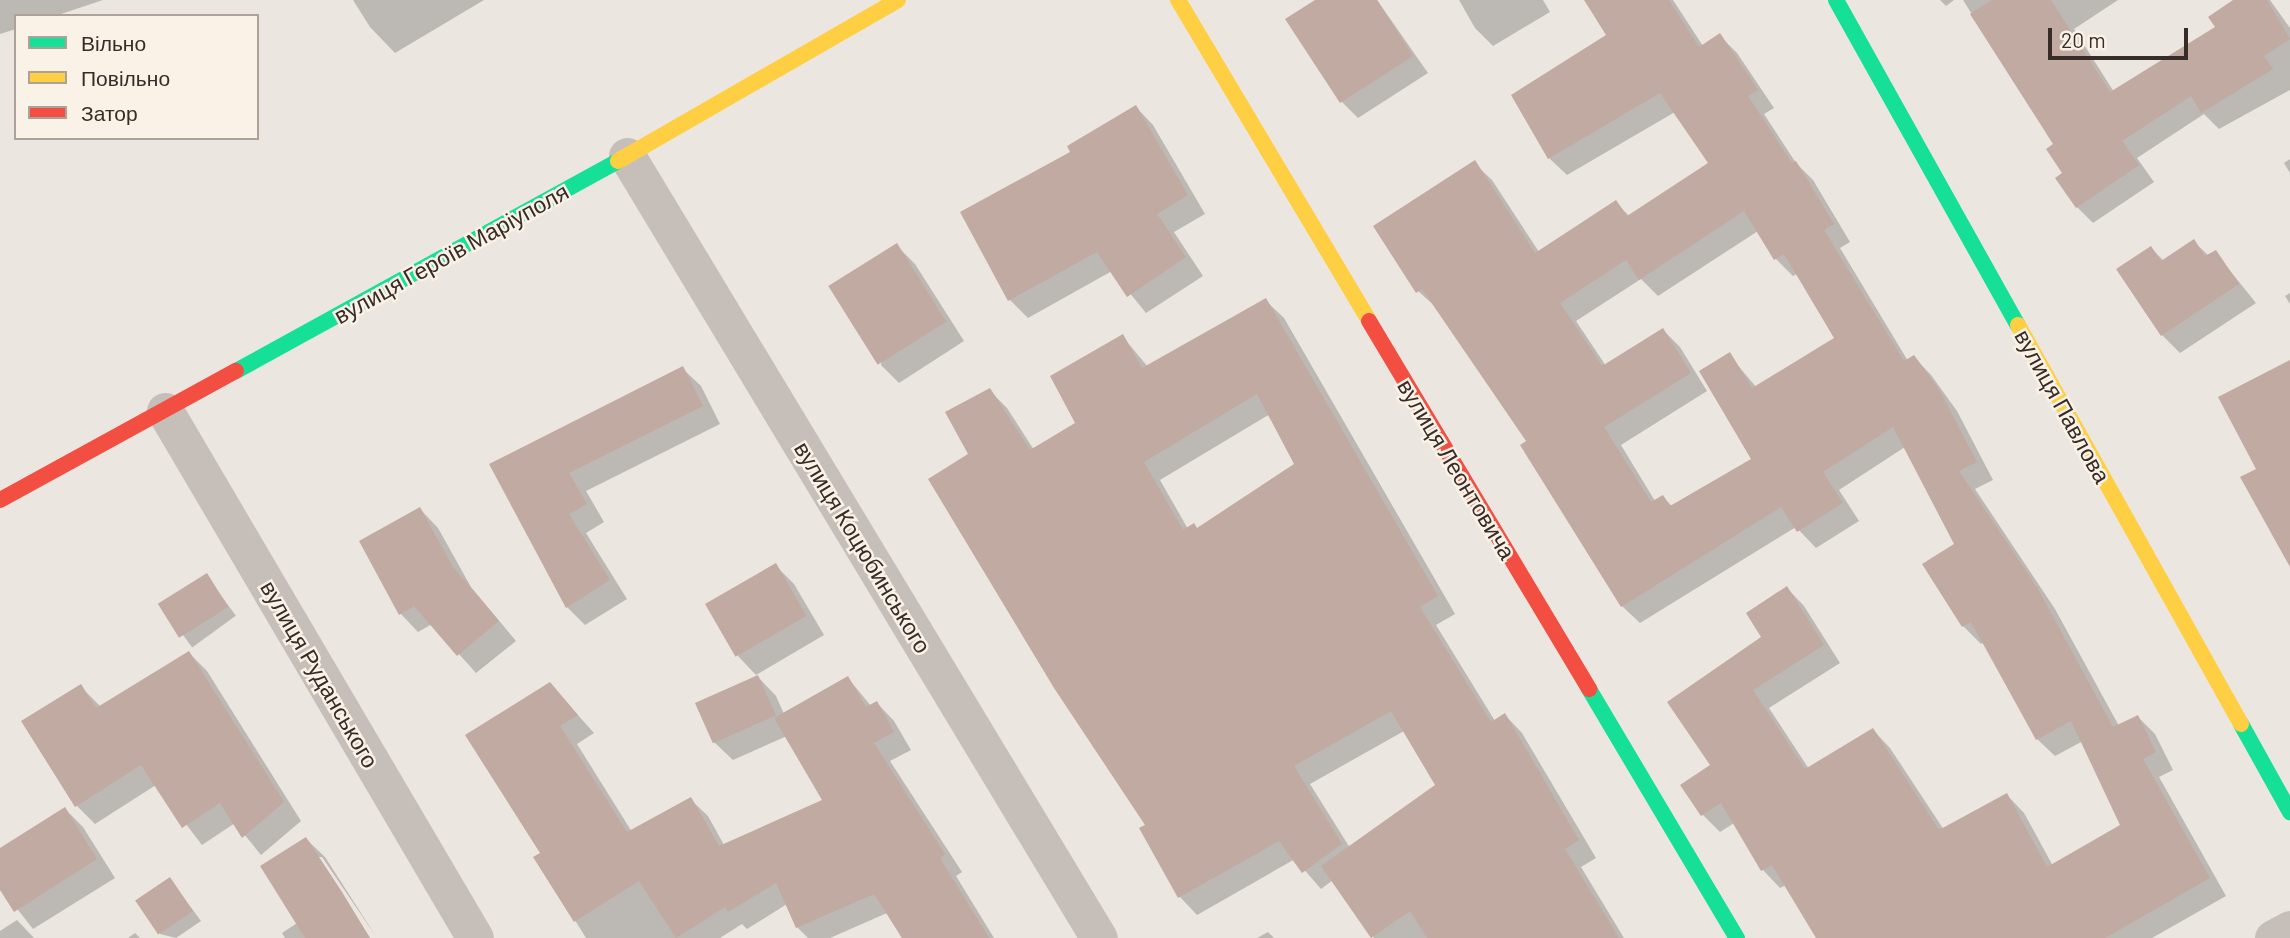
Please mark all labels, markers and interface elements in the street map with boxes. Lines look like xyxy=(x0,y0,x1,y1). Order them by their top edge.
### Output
legend xyxy=(14,14,259,140)
scale bar xyxy=(2052,14,2192,58)
text: 20 m xyxy=(2061,27,2106,52)
text: Вільно xyxy=(81,30,146,55)
text: Повільно xyxy=(81,65,170,90)
text: Затор xyxy=(81,100,138,125)
street label: вулиця Героїв Маріуполя xyxy=(329,177,573,329)
street label: вулиця Павлова xyxy=(2009,324,2117,488)
street label: вулиця Леонтовича xyxy=(1392,374,1522,564)
street label: вулиця Коцюбинського xyxy=(789,436,937,658)
street label: вулиця Руданського xyxy=(255,576,385,772)

